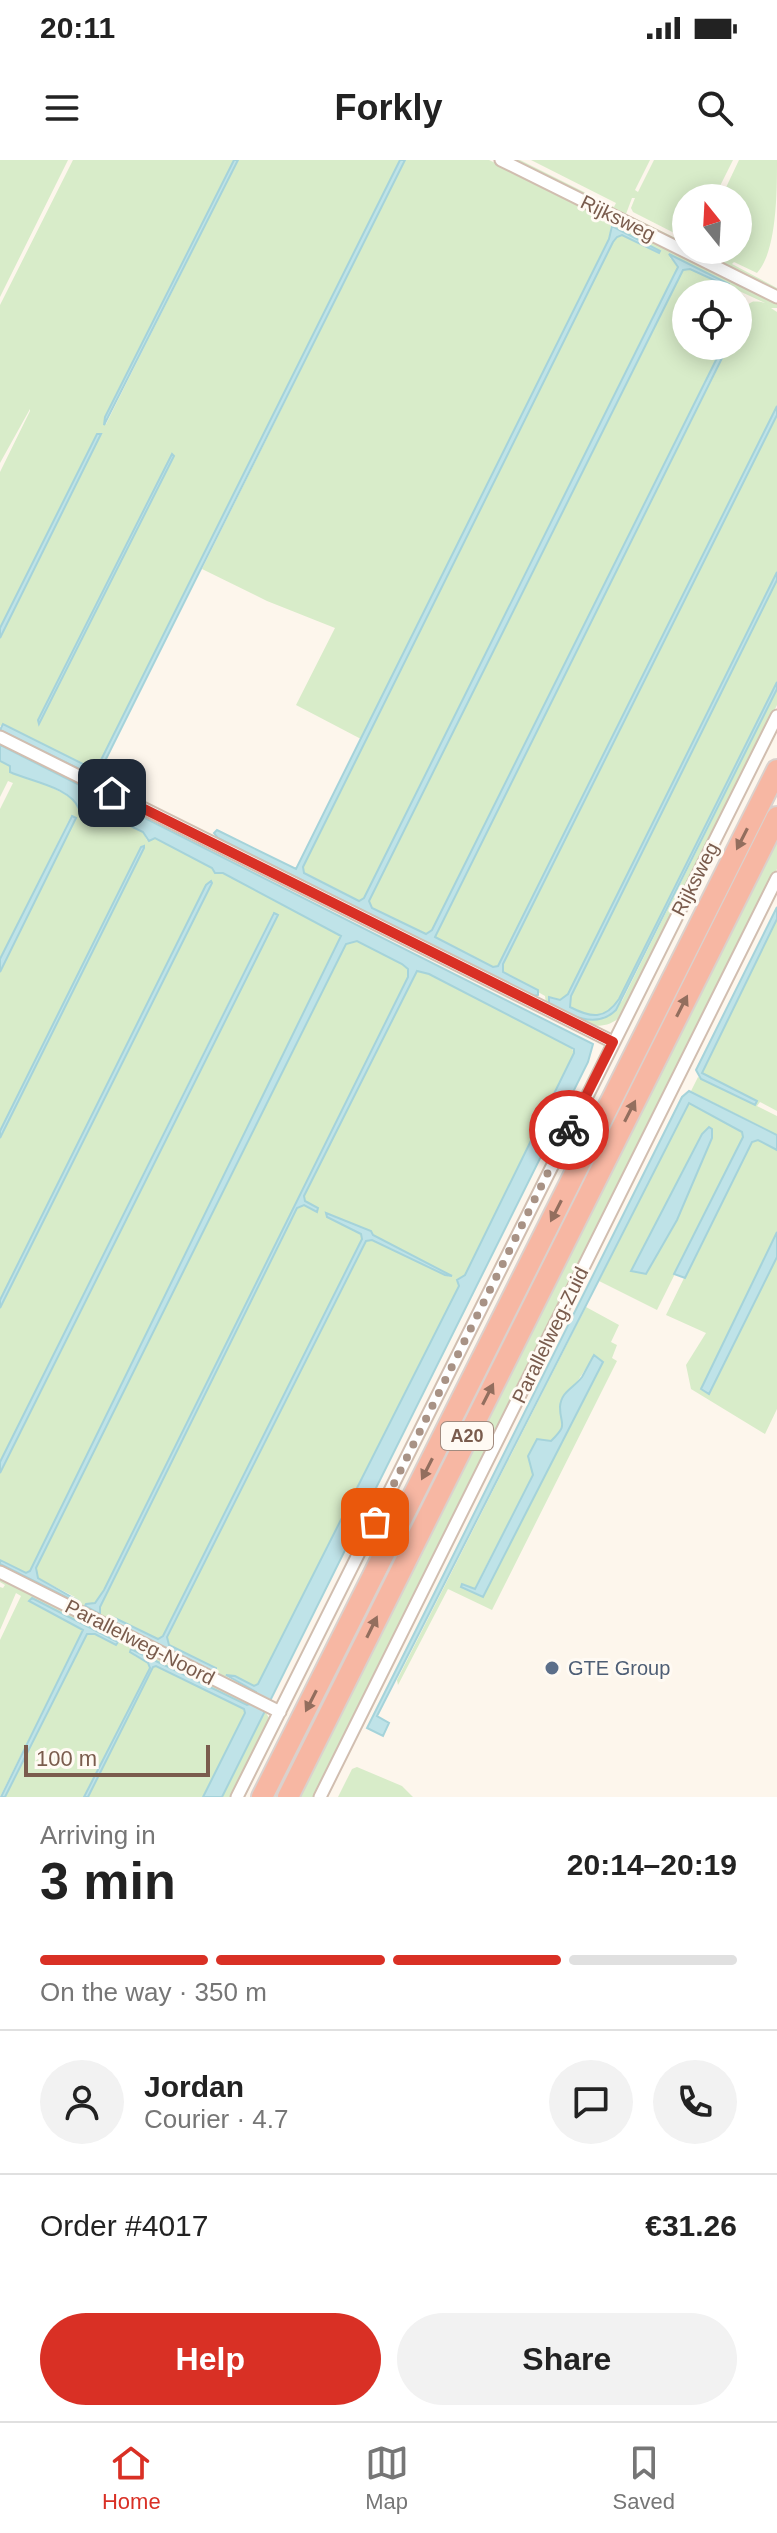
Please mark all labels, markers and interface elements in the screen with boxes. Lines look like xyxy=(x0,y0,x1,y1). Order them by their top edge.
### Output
text: 20:11 xyxy=(40,11,115,44)
icon: menu xyxy=(40,86,84,130)
icon: search xyxy=(693,86,737,130)
text: Forkly xyxy=(334,87,443,128)
north arrow xyxy=(672,184,752,264)
map controls xyxy=(672,184,752,360)
street label: Rijksweg xyxy=(577,191,659,245)
button: locate xyxy=(672,280,752,360)
pin xyxy=(78,759,146,827)
icon: home xyxy=(90,771,134,815)
one-way arrow xyxy=(735,828,748,851)
street label: Rijksweg xyxy=(667,838,723,920)
one-way arrow xyxy=(676,995,689,1018)
courier xyxy=(529,1090,609,1170)
one-way arrow xyxy=(623,1100,637,1123)
icon: bike xyxy=(547,1108,591,1152)
one-way arrow xyxy=(550,1200,563,1223)
street label: Parallelweg-Zuid xyxy=(507,1263,593,1407)
one-way arrow xyxy=(481,1382,495,1405)
road number: A20 xyxy=(441,1422,493,1450)
one-way arrow xyxy=(421,1457,434,1480)
pin xyxy=(341,1488,409,1556)
icon: bag xyxy=(353,1500,397,1544)
street label: Parallelweg-Noord xyxy=(62,1595,218,1689)
one-way arrow xyxy=(365,1615,379,1638)
place label: GTE Group xyxy=(568,1657,670,1679)
marker: GTE Group xyxy=(543,1659,561,1677)
one-way arrow xyxy=(304,1690,318,1713)
scale bar xyxy=(24,1741,210,1777)
text: 100 m xyxy=(36,1746,97,1771)
text: Arriving in xyxy=(40,1820,156,1850)
text: 20:14–20:19 xyxy=(567,1848,737,1881)
text: 3 min xyxy=(40,1852,176,1910)
text: On the way · 350 m xyxy=(40,1977,267,2007)
button: person xyxy=(40,2060,124,2144)
button: chat xyxy=(549,2060,633,2144)
button: phone xyxy=(653,2060,737,2144)
text: Jordan xyxy=(144,2070,244,2103)
text: Courier · 4.7 xyxy=(144,2104,289,2134)
text: Order #4017 xyxy=(40,2209,208,2242)
text: €31.26 xyxy=(645,2209,737,2242)
button: Help xyxy=(40,2313,381,2405)
button: Share xyxy=(397,2313,737,2405)
tab: Home xyxy=(102,2441,161,2515)
tab: Map xyxy=(365,2441,409,2515)
tab: Saved xyxy=(613,2441,675,2515)

